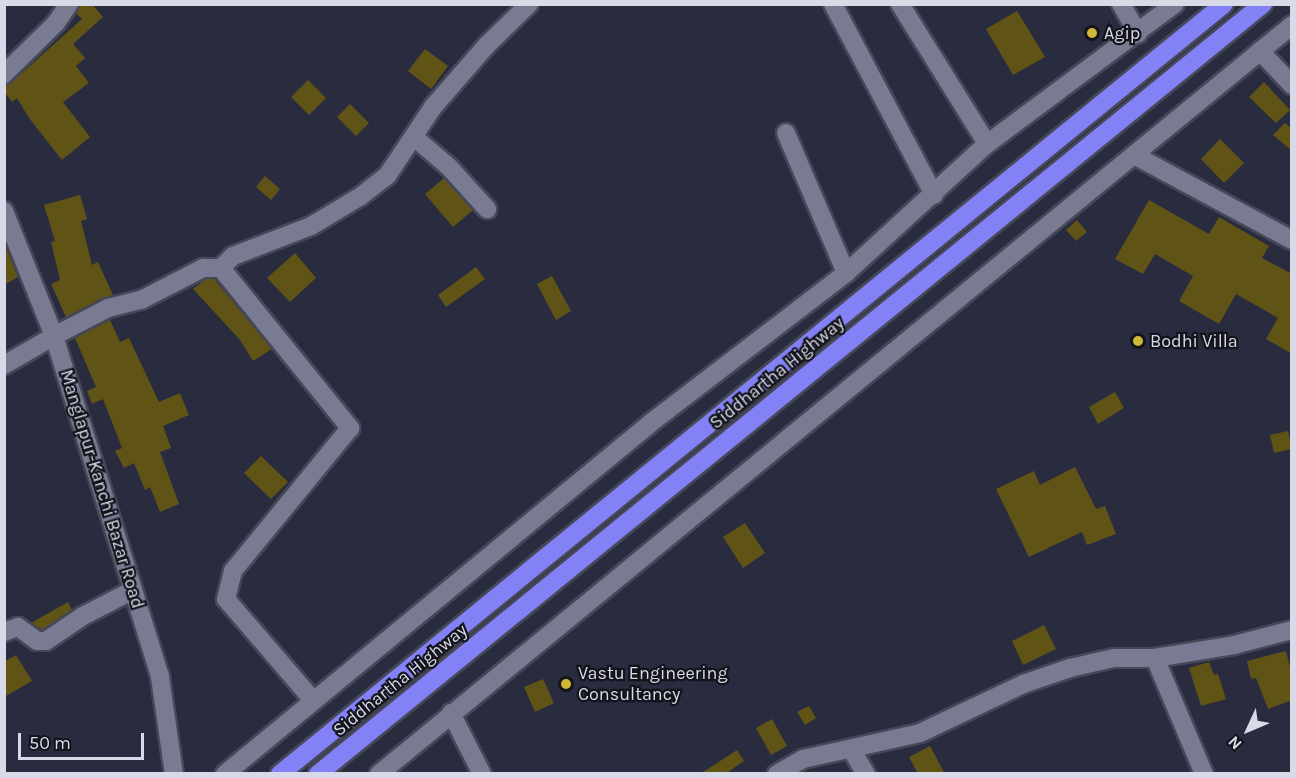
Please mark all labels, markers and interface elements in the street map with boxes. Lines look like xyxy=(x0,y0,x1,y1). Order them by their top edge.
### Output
place label: Agip xyxy=(1104,22,1140,44)
marker: Agip xyxy=(1085,26,1099,40)
street label: Siddhartha Highway xyxy=(706,312,848,434)
place label: Bodhi Villa xyxy=(1150,330,1238,352)
marker: Bodhi Villa xyxy=(1131,334,1145,348)
street label: Manglapur-Kanchi Bazar Road xyxy=(55,367,149,611)
street label: Siddhartha Highway xyxy=(329,619,471,741)
place label: Vastu Engineering Consultancy xyxy=(578,663,728,706)
marker: Vastu Engineering Consultancy xyxy=(559,677,573,691)
north arrow xyxy=(1218,700,1278,760)
scale bar xyxy=(21,721,147,759)
text: 50 m xyxy=(29,732,71,754)
text: N xyxy=(1224,732,1246,754)

